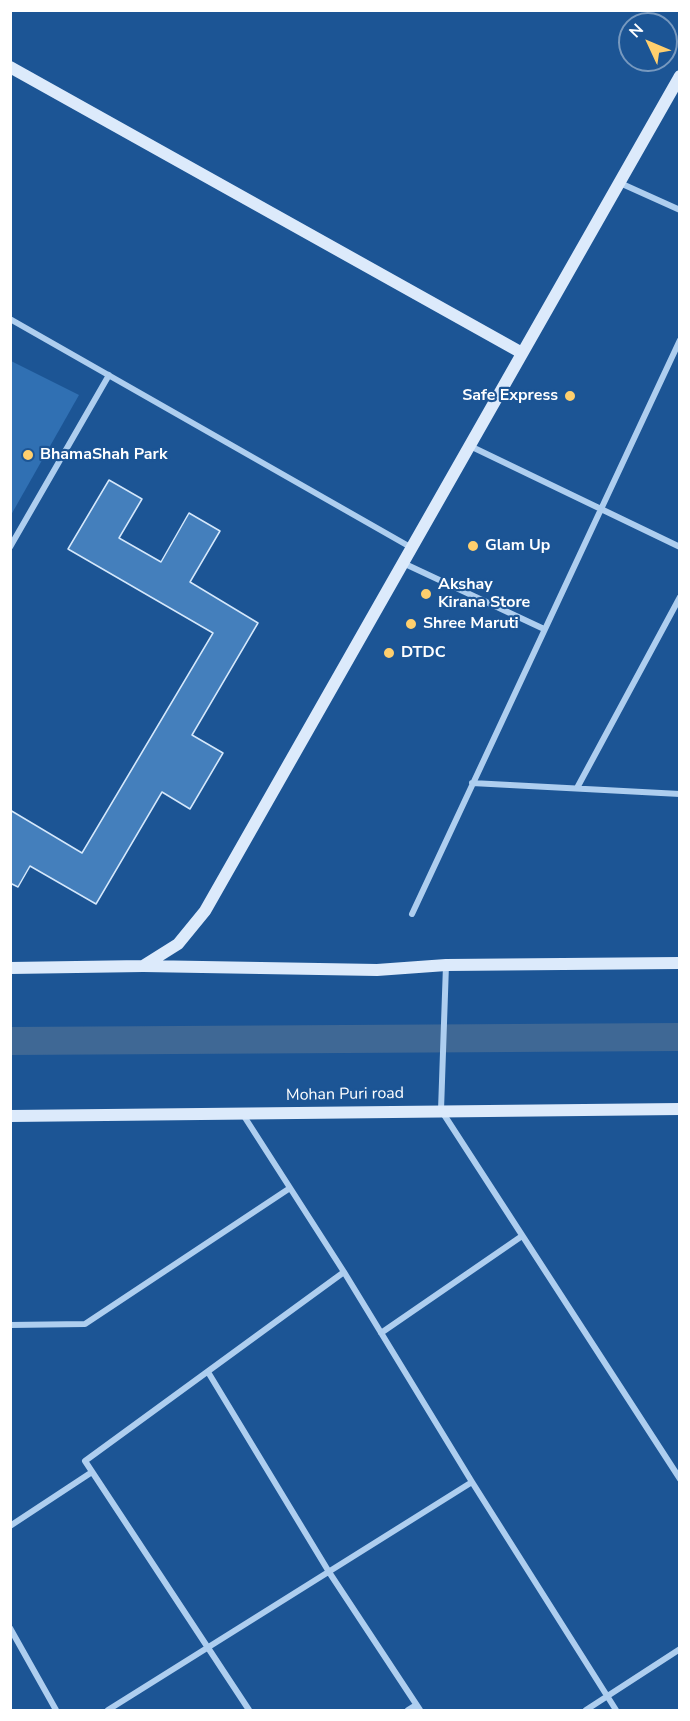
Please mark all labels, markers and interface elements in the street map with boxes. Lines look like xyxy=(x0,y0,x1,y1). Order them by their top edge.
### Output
north arrow xyxy=(618,12,678,72)
text: N xyxy=(624,19,649,43)
place label: Safe Express xyxy=(462,386,558,406)
marker: Safe Express xyxy=(563,389,577,403)
place label: BhamaShah Park xyxy=(40,445,167,465)
marker: BhamaShah Park xyxy=(21,448,35,462)
place label: Glam Up xyxy=(485,536,550,556)
marker: Glam Up xyxy=(466,539,480,553)
place label: Akshay Kirana Store xyxy=(438,575,530,613)
marker: Akshay Kirana Store xyxy=(419,587,433,601)
place label: Shree Maruti xyxy=(423,614,519,634)
marker: Shree Maruti xyxy=(404,617,418,631)
place label: DTDC xyxy=(401,643,445,663)
marker: DTDC xyxy=(382,646,396,660)
street label: Mohan Puri road xyxy=(286,1084,404,1106)

